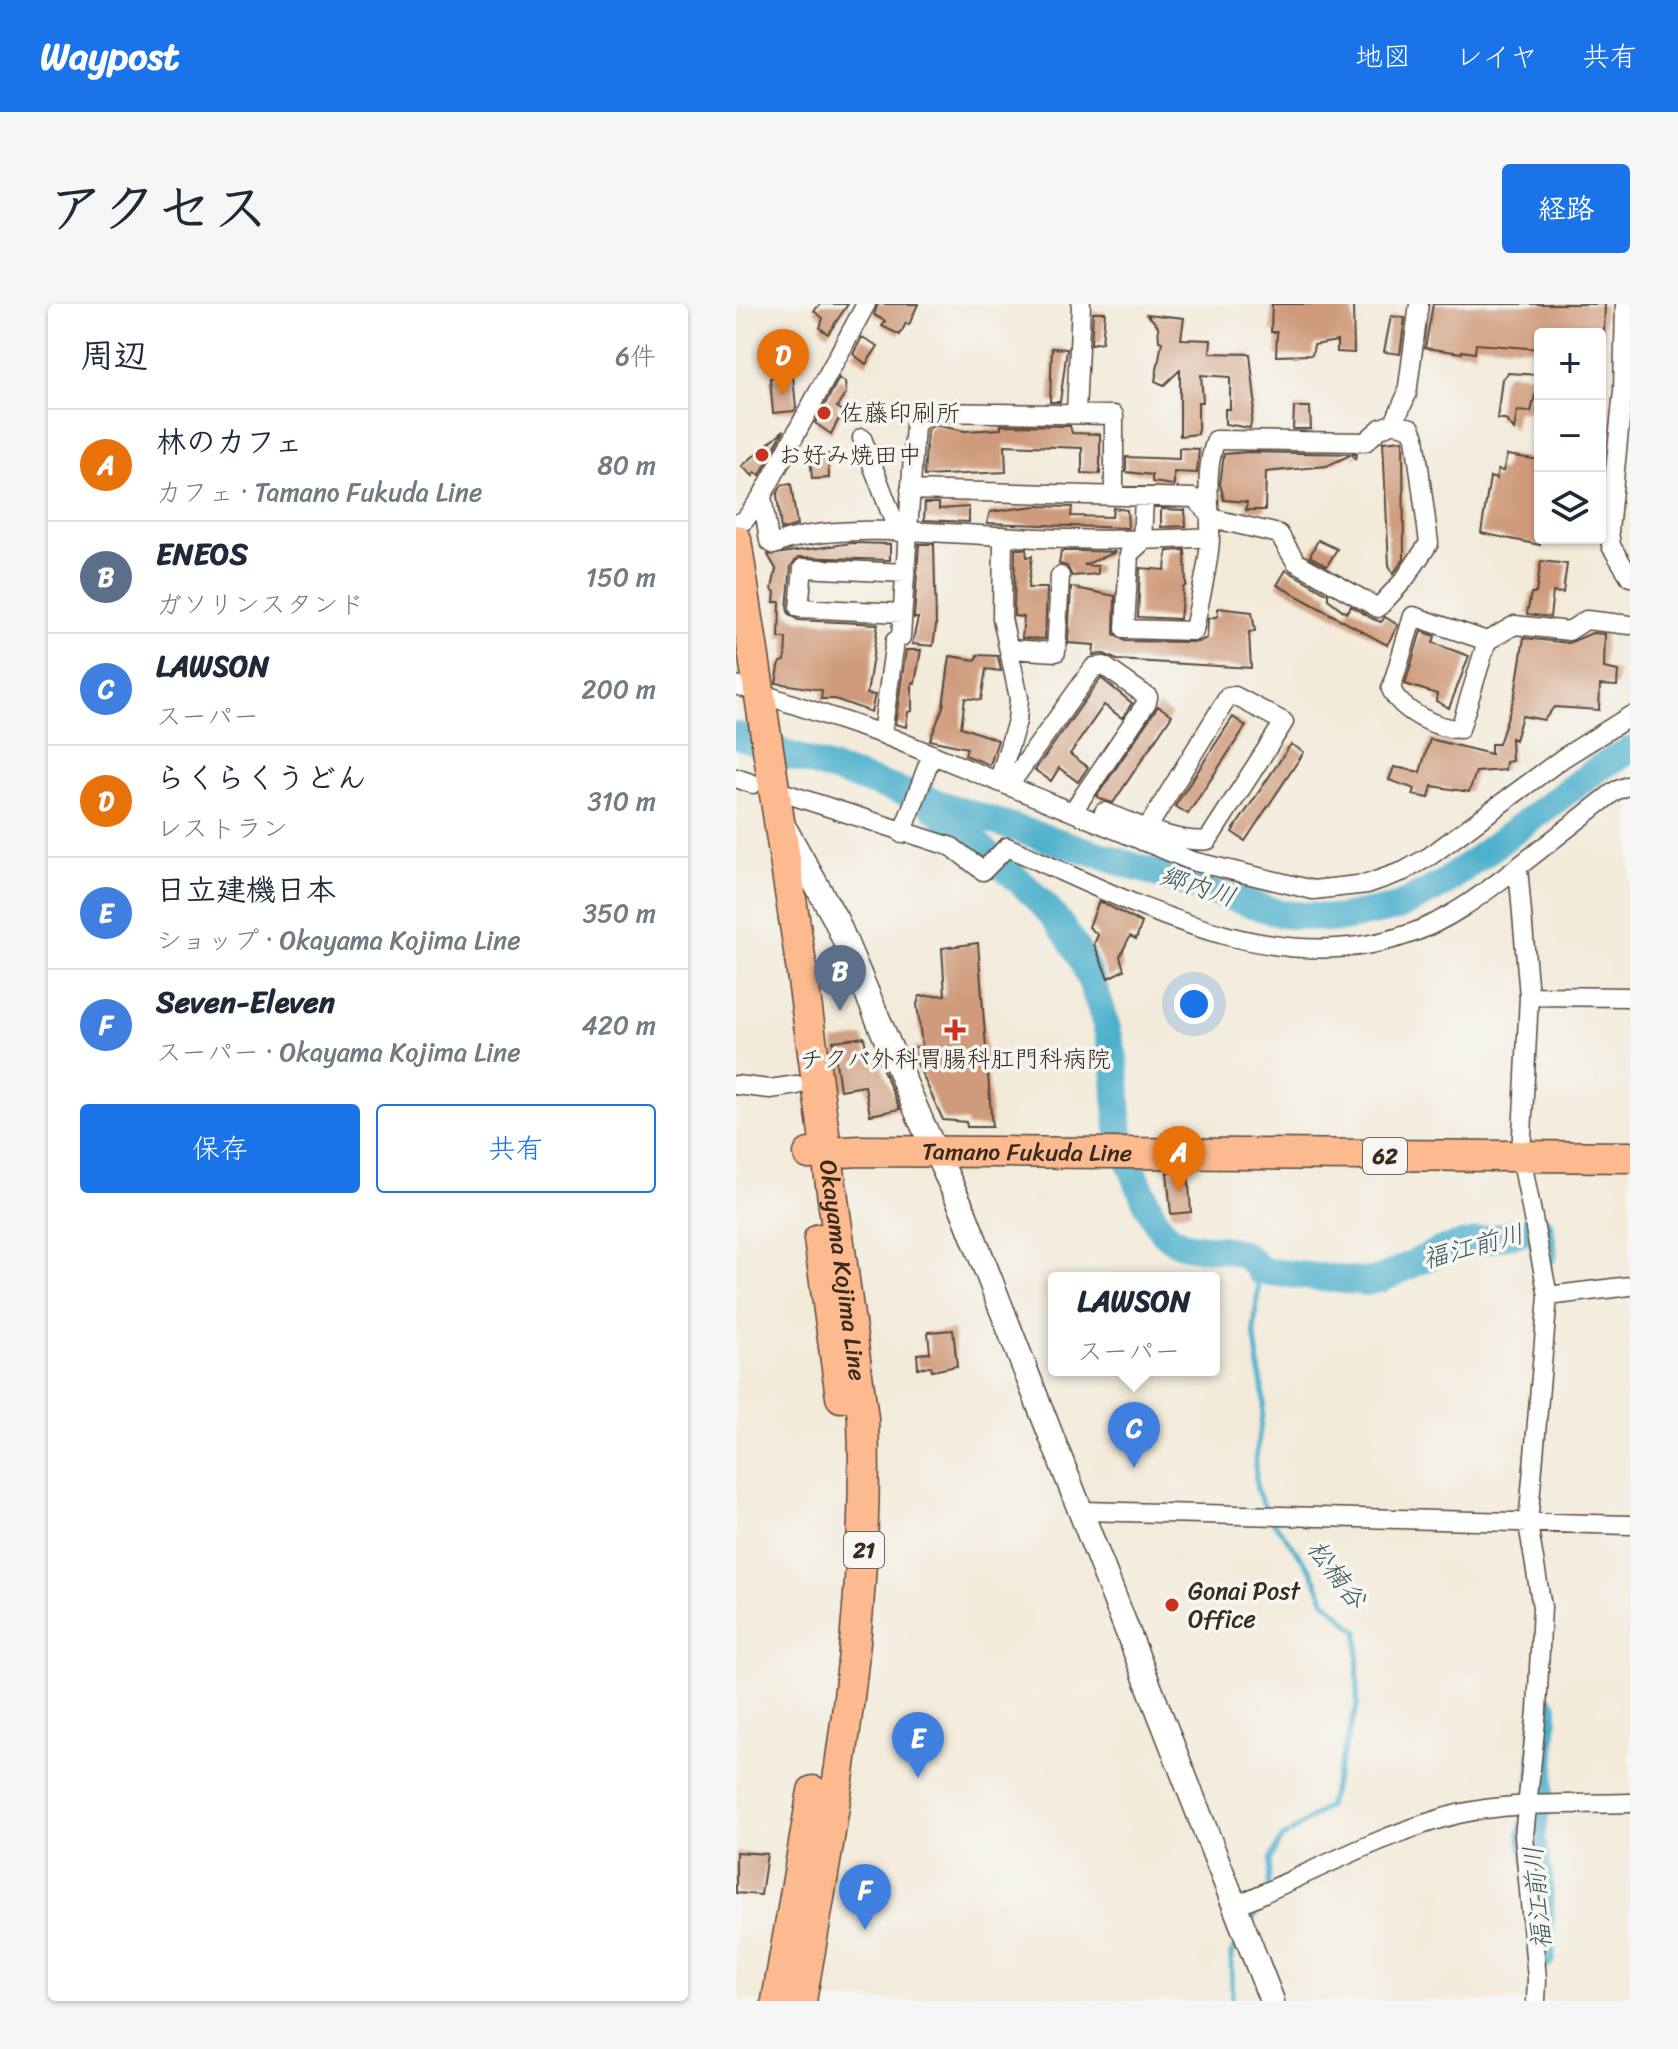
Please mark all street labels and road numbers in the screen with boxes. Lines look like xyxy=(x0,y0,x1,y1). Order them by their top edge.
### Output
street label: Tamano Fukuda Line xyxy=(922,1130,1132,1174)
road number: 62 xyxy=(1363,1138,1407,1174)
street label: Okayama Kojima Line xyxy=(807,1157,879,1383)
road number: 21 xyxy=(844,1532,884,1568)

